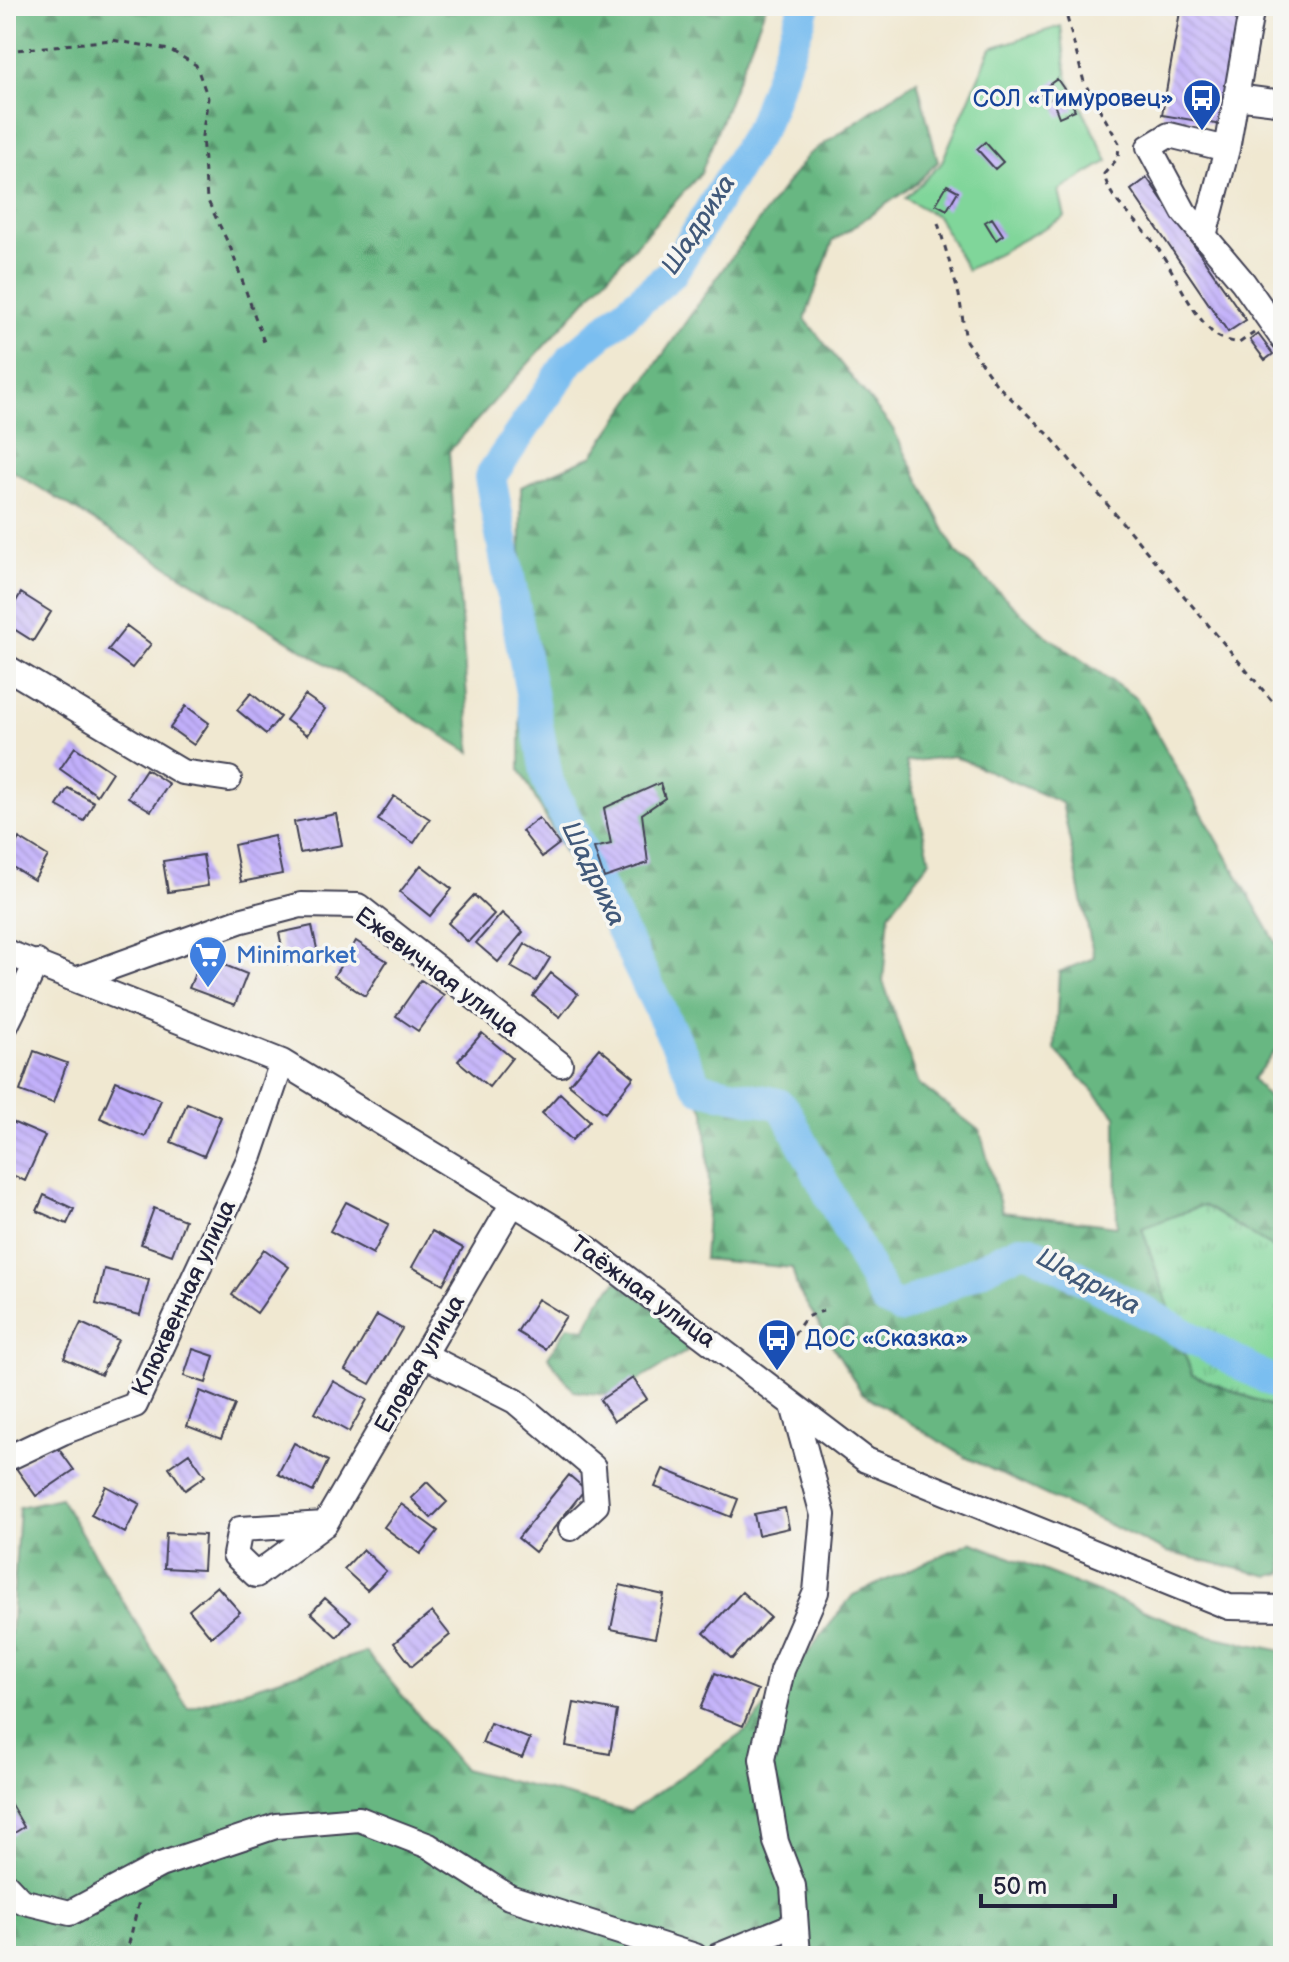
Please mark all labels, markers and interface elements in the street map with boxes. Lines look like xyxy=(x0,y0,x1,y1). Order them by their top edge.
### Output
bus stop icon: СОЛ «Тимуровец» xyxy=(1181,77,1223,132)
place label: СОЛ «Тимуровец» xyxy=(973,84,1174,113)
water label: Шадриха xyxy=(655,169,743,281)
water label: Шадриха xyxy=(554,817,632,931)
street label: Ежевичная улица xyxy=(349,901,525,1043)
supermarket icon: Minimarket xyxy=(187,934,229,989)
place label: Minimarket xyxy=(236,941,357,970)
street label: Клюквенная улица xyxy=(126,1195,242,1401)
street label: Таёжная улица xyxy=(565,1230,721,1354)
water label: Шадриха xyxy=(1031,1242,1145,1322)
street label: Еловая улица xyxy=(369,1290,471,1438)
bus stop icon: ДОС «Сказка» xyxy=(756,1317,798,1372)
place label: ДОС «Сказка» xyxy=(805,1324,969,1353)
scale bar xyxy=(981,1858,1115,1908)
text: 50 m xyxy=(993,1872,1047,1901)

